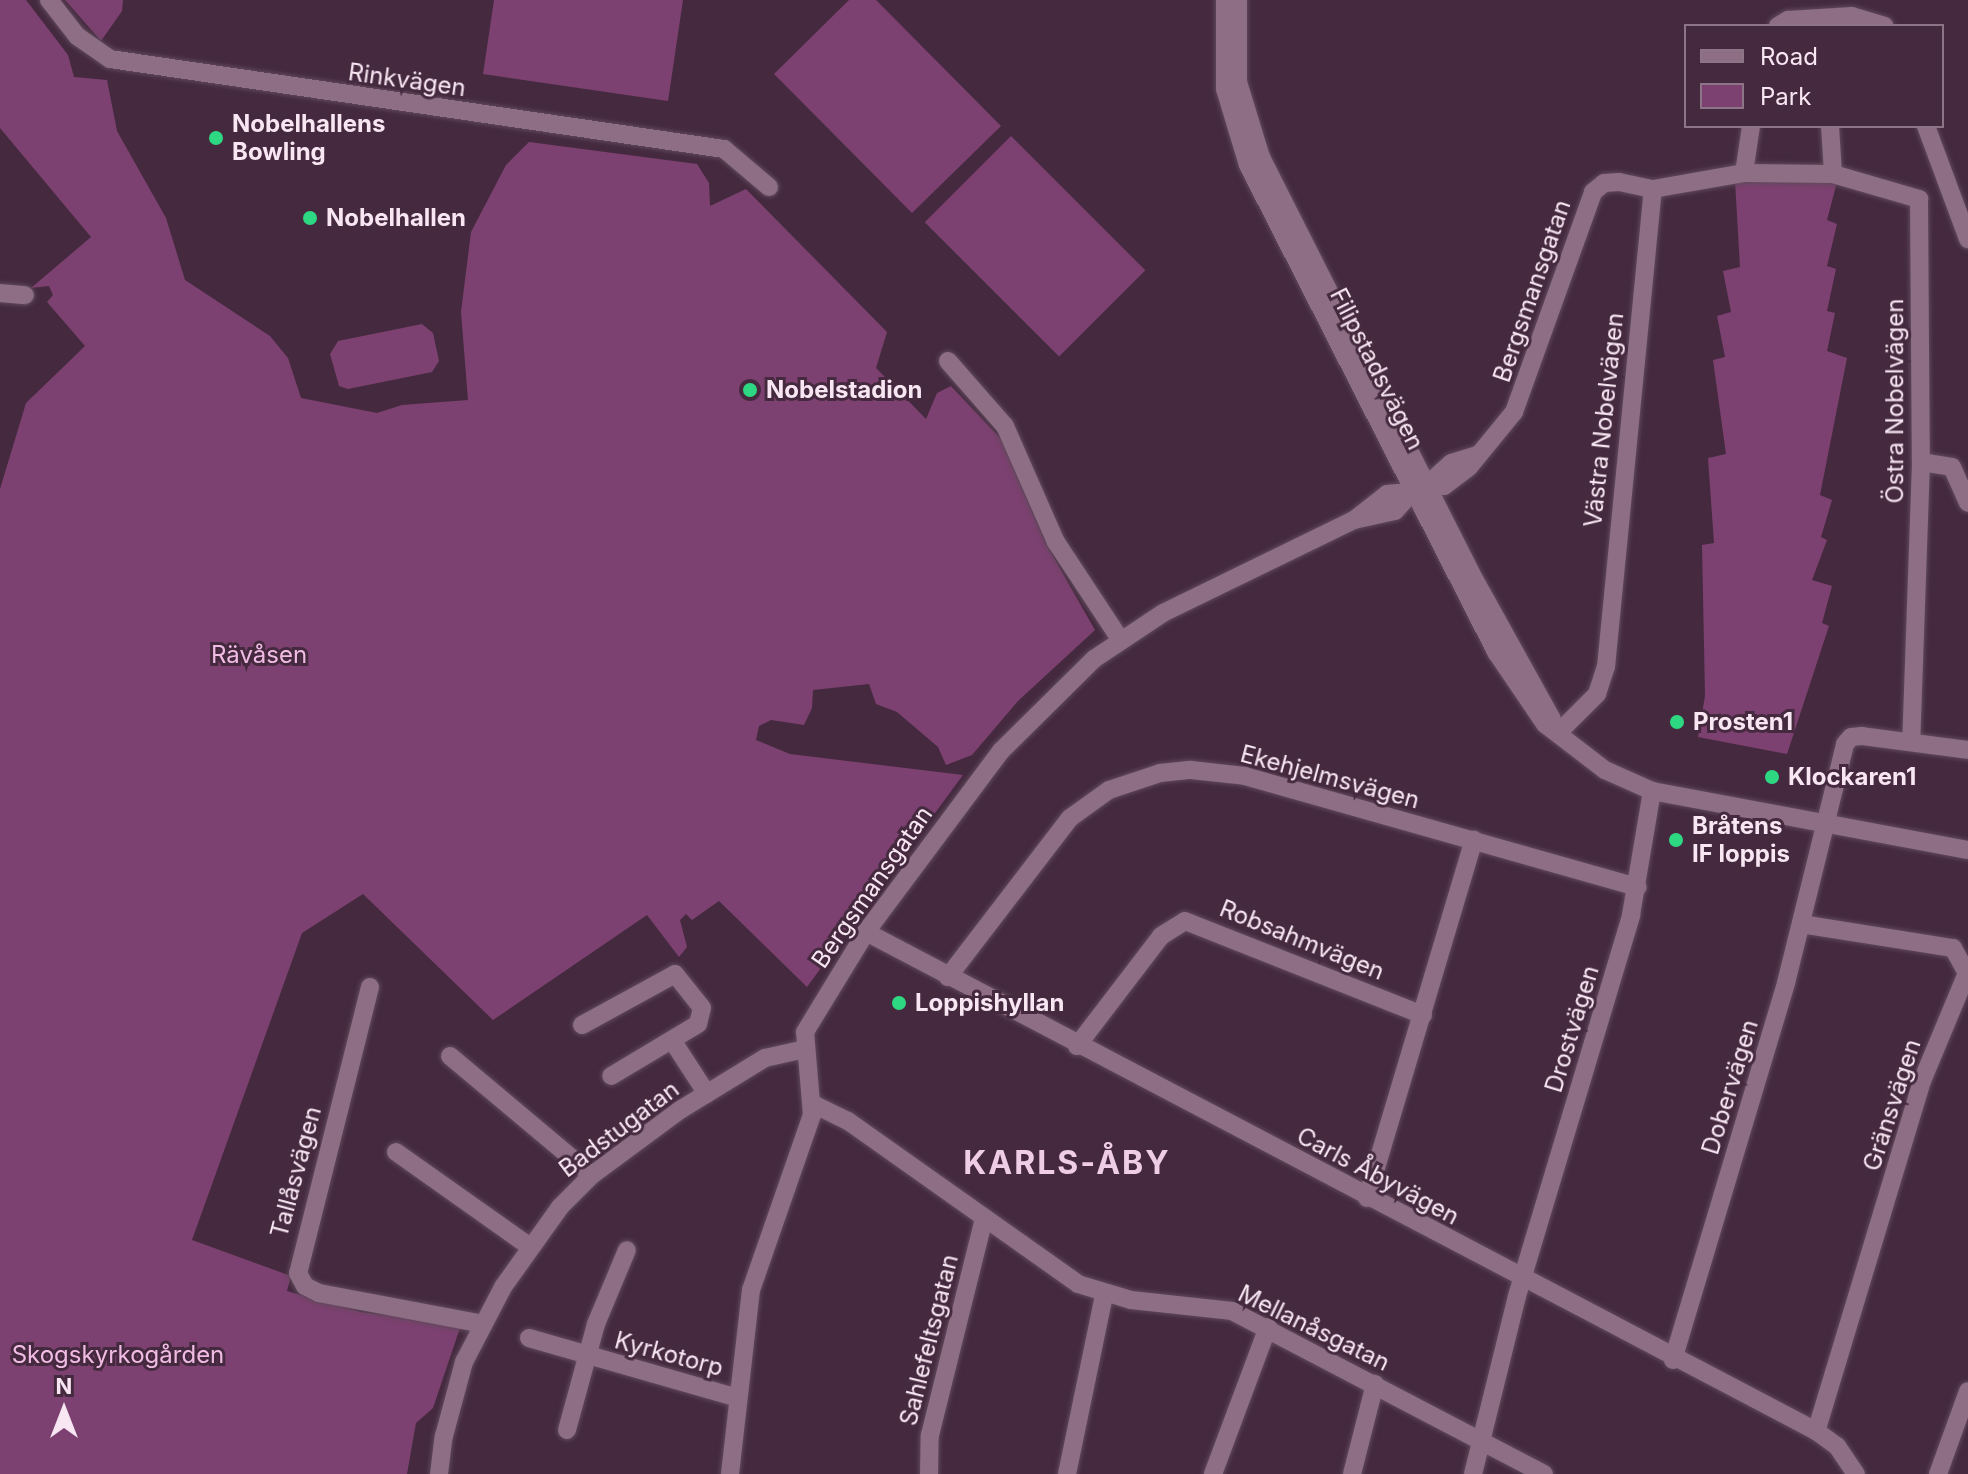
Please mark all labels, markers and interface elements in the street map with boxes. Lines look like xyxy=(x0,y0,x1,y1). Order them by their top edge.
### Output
legend xyxy=(1684,24,1944,128)
text: Road xyxy=(1760,42,1818,71)
street label: Rinkvägen xyxy=(346,58,468,102)
text: Park xyxy=(1760,82,1811,111)
place label: Nobelhallens Bowling xyxy=(232,110,386,166)
marker: Nobelhallens Bowling xyxy=(207,129,225,147)
street label: Bergsmansgatan xyxy=(1487,196,1577,386)
place label: Nobelhallen xyxy=(326,204,466,232)
marker: Nobelhallen xyxy=(301,209,319,227)
street label: Filipstadsvägen xyxy=(1324,283,1430,455)
street label: Östra Nobelvägen xyxy=(1881,299,1909,503)
street label: Västra Nobelvägen xyxy=(1578,311,1630,529)
place label: Nobelstadion xyxy=(766,376,923,404)
marker: Nobelstadion xyxy=(741,381,759,399)
park label: Rävåsen xyxy=(211,641,307,669)
place label: Prosten1 xyxy=(1693,708,1793,736)
marker: Prosten1 xyxy=(1668,713,1686,731)
street label: Ekehjelmsvägen xyxy=(1237,739,1423,815)
place label: Klockaren1 xyxy=(1788,763,1916,791)
marker: Klockaren1 xyxy=(1763,768,1781,786)
street label: Bergsmansgatan xyxy=(805,801,939,973)
place label: Bråtens IF loppis xyxy=(1692,812,1790,868)
marker: Bråtens IF loppis xyxy=(1667,831,1685,849)
street label: Robsahmvägen xyxy=(1216,894,1388,986)
street label: Drostvägen xyxy=(1539,962,1605,1096)
place label: Loppishyllan xyxy=(915,989,1064,1017)
marker: Loppishyllan xyxy=(890,994,908,1012)
street label: Dobervägen xyxy=(1696,1016,1764,1158)
street label: Gränsvägen xyxy=(1857,1035,1927,1175)
street label: Badstugatan xyxy=(553,1075,685,1183)
street label: Tallåsvägen xyxy=(265,1103,327,1241)
street label: Carls Åbyvägen xyxy=(1292,1121,1464,1231)
district label: KARLS-ÅBY xyxy=(963,1144,1171,1182)
street label: Sahlefeltsgatan xyxy=(894,1251,964,1429)
street label: Mellanåsgatan xyxy=(1234,1279,1394,1377)
street label: Kyrkotorp xyxy=(612,1326,726,1382)
park label: Skogskyrkogården xyxy=(12,1341,224,1369)
north arrow xyxy=(24,1370,104,1450)
text: N xyxy=(56,1373,72,1399)

